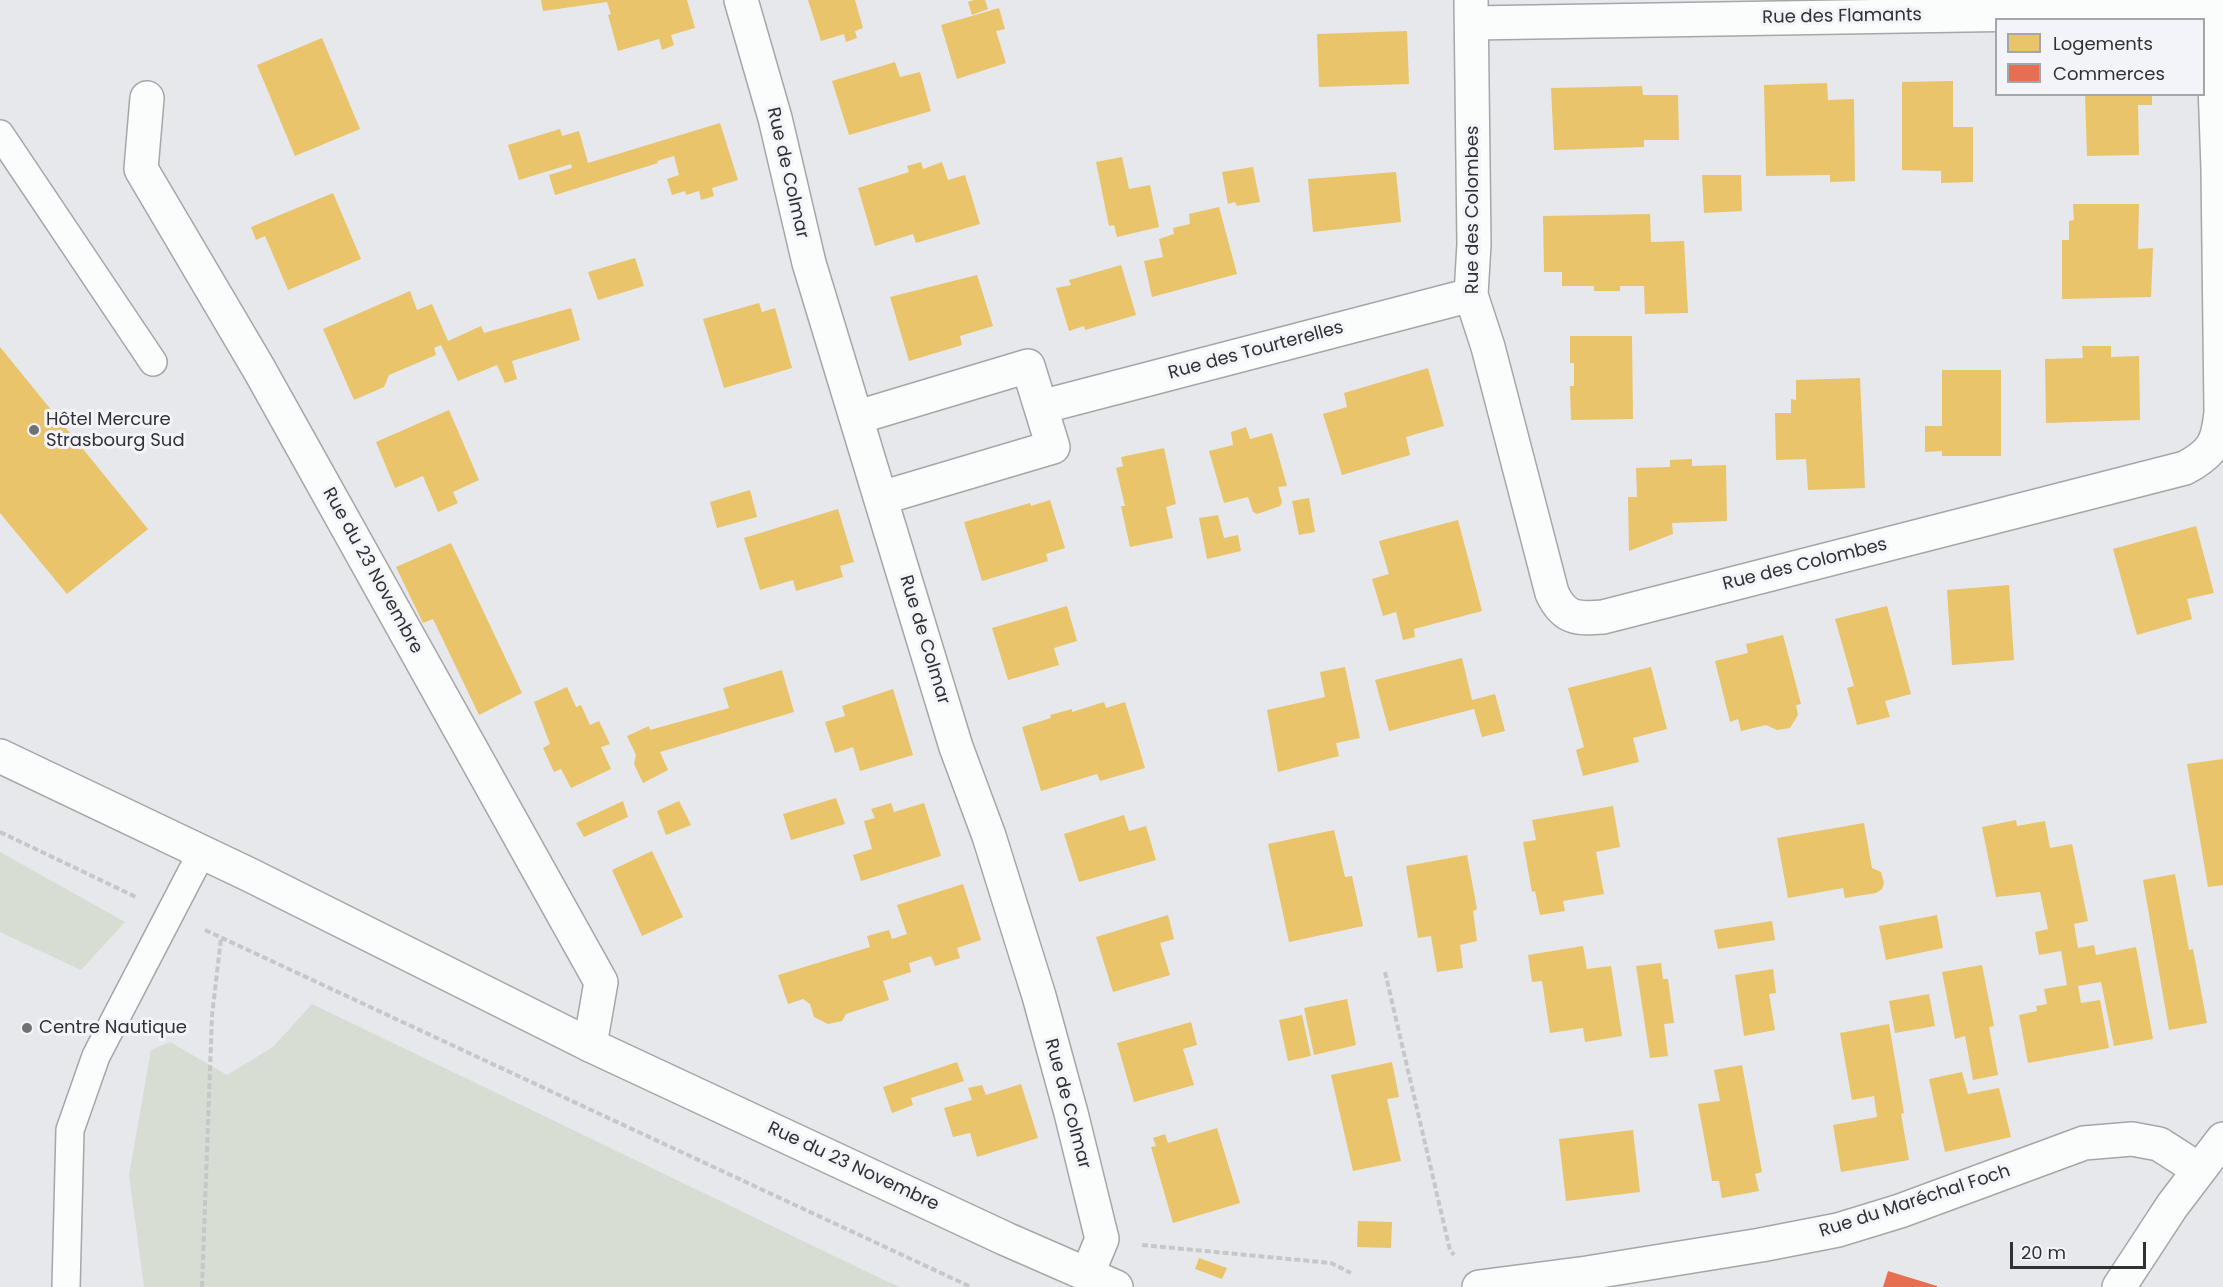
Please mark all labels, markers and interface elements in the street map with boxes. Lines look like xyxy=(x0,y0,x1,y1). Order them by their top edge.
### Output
street label: Rue des Flamants xyxy=(1762,5,1922,29)
legend xyxy=(1995,18,2205,96)
text: Logements xyxy=(2053,31,2153,56)
text: Commerces xyxy=(2053,61,2165,86)
street label: Rue de Colmar xyxy=(761,105,813,241)
street label: Rue des Colombes xyxy=(1462,126,1484,294)
street label: Rue des Tourterelles xyxy=(1166,317,1346,385)
place label: Hôtel Mercure Strasbourg Sud xyxy=(46,409,185,452)
marker: Hôtel Mercure Strasbourg Sud xyxy=(27,423,41,437)
street label: Rue du 23 Novembre xyxy=(317,484,427,658)
street label: Rue des Colombes xyxy=(1721,534,1889,596)
street label: Rue de Colmar xyxy=(894,573,954,707)
place label: Centre Nautique xyxy=(39,1017,187,1039)
marker: Centre Nautique xyxy=(20,1021,34,1035)
street label: Rue de Colmar xyxy=(1039,1037,1095,1171)
street label: Rue du 23 Novembre xyxy=(764,1118,942,1216)
street label: Rue du Maréchal Foch xyxy=(1817,1161,2013,1243)
scale bar xyxy=(2013,1230,2150,1268)
text: 20 m xyxy=(2021,1240,2066,1265)

